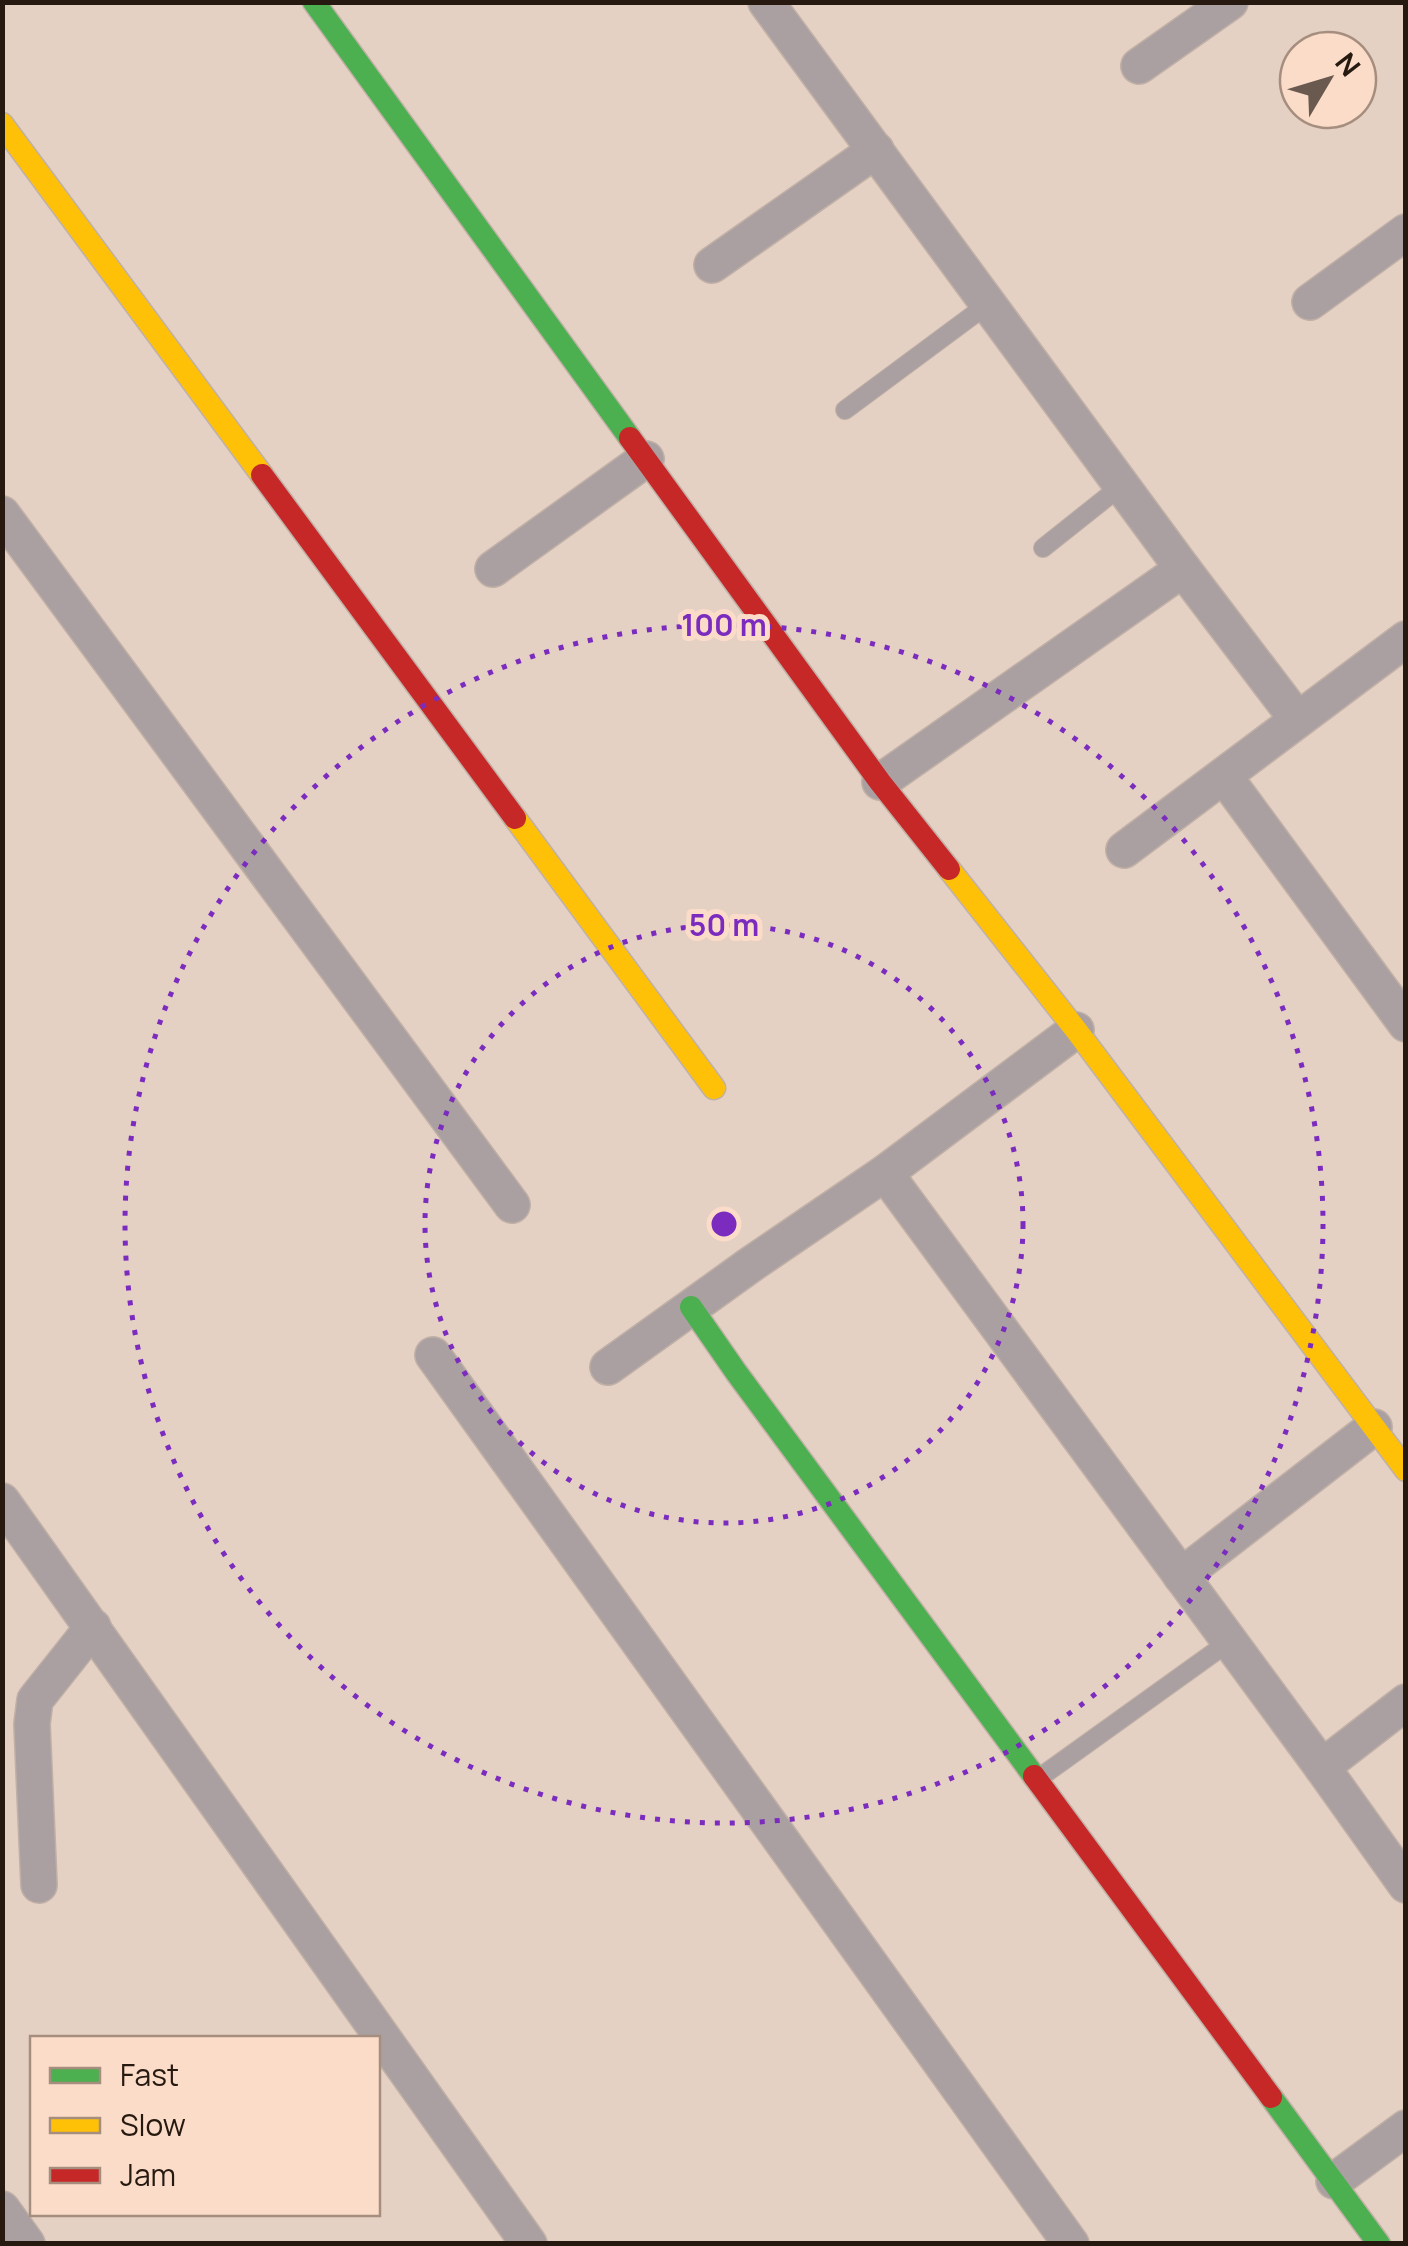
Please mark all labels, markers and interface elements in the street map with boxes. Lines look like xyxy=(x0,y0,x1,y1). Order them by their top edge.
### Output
north arrow xyxy=(1278,30,1378,130)
text: N xyxy=(1327,44,1370,84)
text: 100 m xyxy=(681,604,767,645)
text: 50 m xyxy=(689,904,759,945)
centre of rings xyxy=(706,1206,742,1242)
legend xyxy=(30,2036,380,2216)
text: Fast xyxy=(120,2054,179,2095)
text: Slow xyxy=(120,2104,186,2145)
text: Jam xyxy=(120,2154,176,2195)

